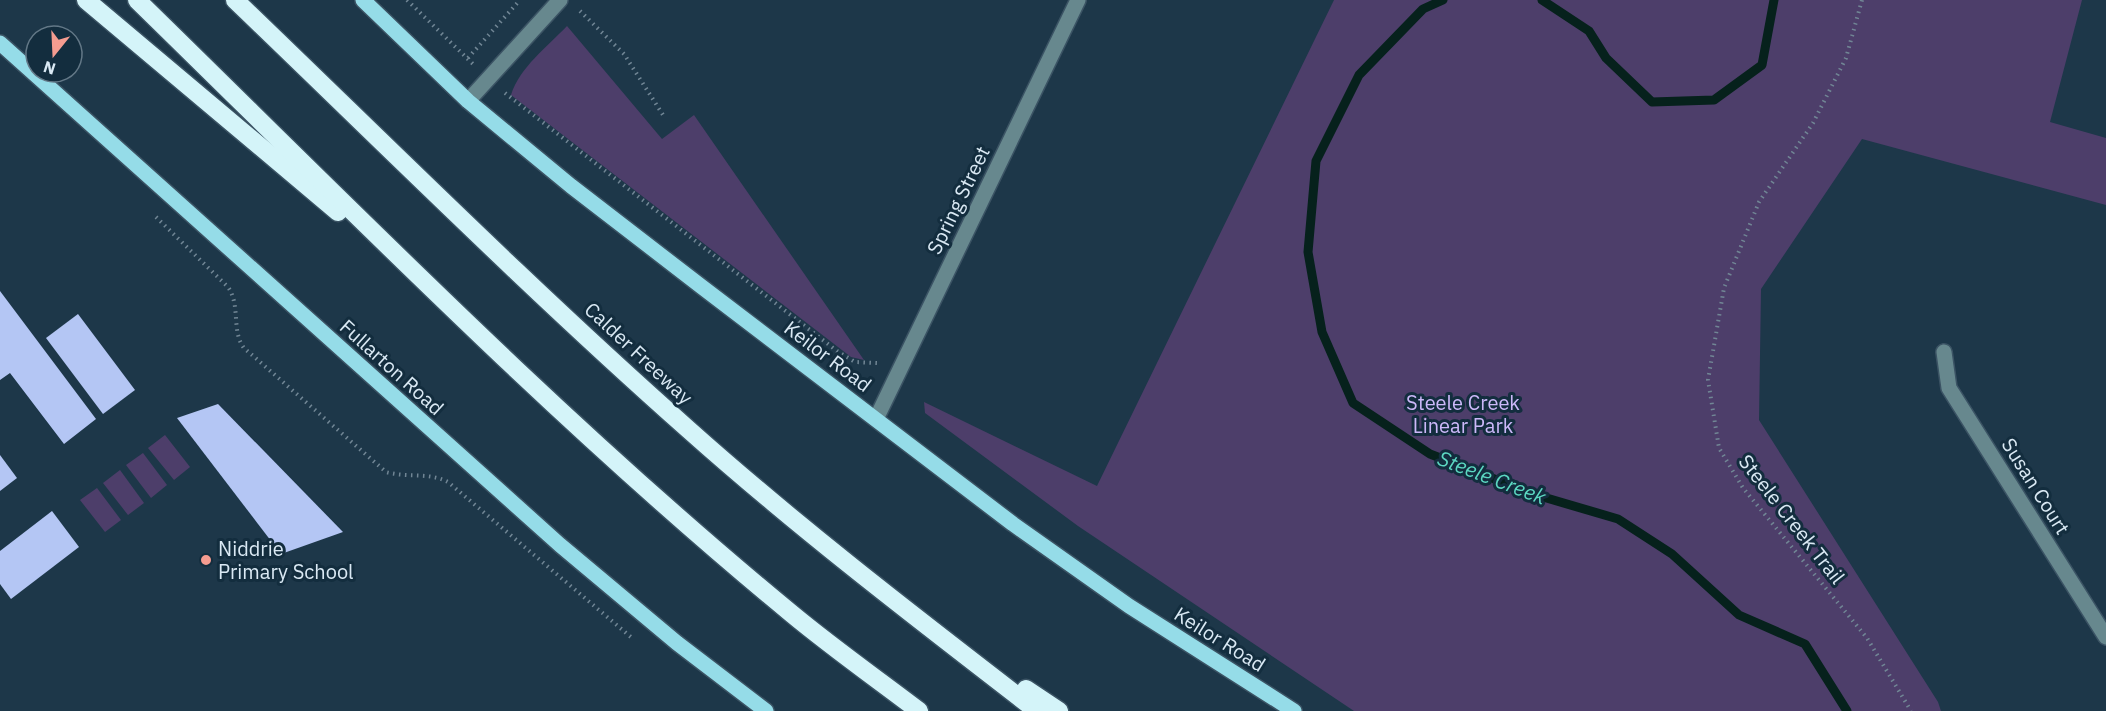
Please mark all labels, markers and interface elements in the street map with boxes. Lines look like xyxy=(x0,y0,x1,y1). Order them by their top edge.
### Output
north arrow xyxy=(24,24,84,84)
text: N xyxy=(41,57,58,80)
street label: Spring Street xyxy=(920,141,996,259)
street label: Calder Freeway xyxy=(579,296,699,410)
street label: Fullarton Road xyxy=(334,313,450,421)
street label: Keilor Road xyxy=(779,314,877,398)
park label: Steele Creek Linear Park xyxy=(1406,389,1520,439)
street label: Susan Court xyxy=(1996,433,2076,539)
water label: Steele Creek xyxy=(1434,444,1551,511)
street label: Steele Creek Trail xyxy=(1733,449,1851,589)
place label: Niddrie Primary School xyxy=(218,535,354,585)
marker: Niddrie Primary School xyxy=(199,553,213,567)
street label: Keilor Road xyxy=(1169,600,1271,678)

